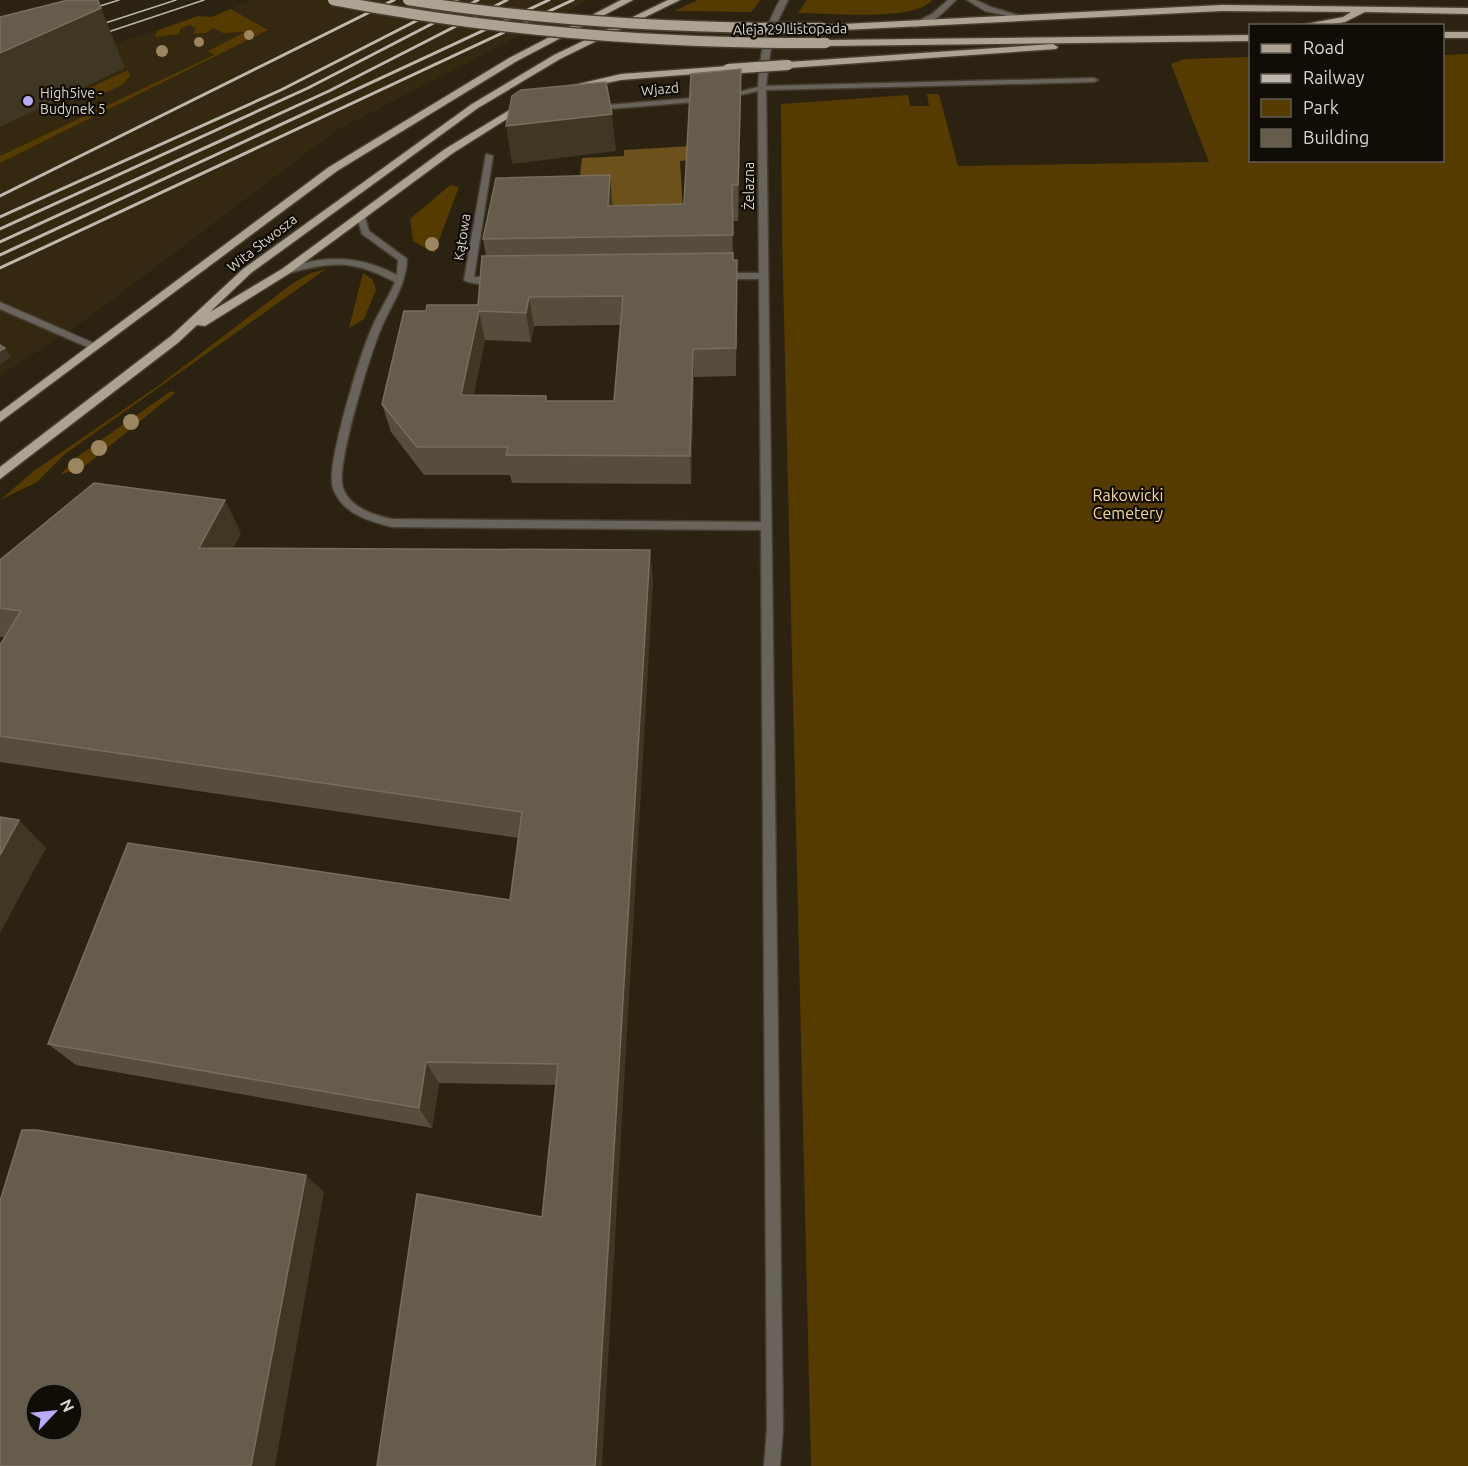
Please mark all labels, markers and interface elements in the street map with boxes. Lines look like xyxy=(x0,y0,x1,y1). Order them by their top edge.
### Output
street label: Aleja 29 Listopada xyxy=(733,20,847,38)
legend xyxy=(1249,24,1444,162)
text: Road xyxy=(1303,37,1345,57)
text: Railway xyxy=(1303,67,1365,87)
street label: Wjazd xyxy=(640,79,680,99)
place label: High5ive - Budynek 5 xyxy=(40,85,106,117)
marker: High5ive - Budynek 5 xyxy=(21,94,35,108)
text: Park xyxy=(1303,97,1339,117)
text: Building xyxy=(1303,127,1369,147)
street label: Żelazna xyxy=(741,162,757,210)
street label: Wita Stwosza xyxy=(224,211,300,275)
street label: Kątowa xyxy=(450,212,474,262)
park label: Rakowicki Cemetery xyxy=(1093,486,1164,522)
north arrow xyxy=(24,1382,84,1442)
text: N xyxy=(57,1396,78,1415)

